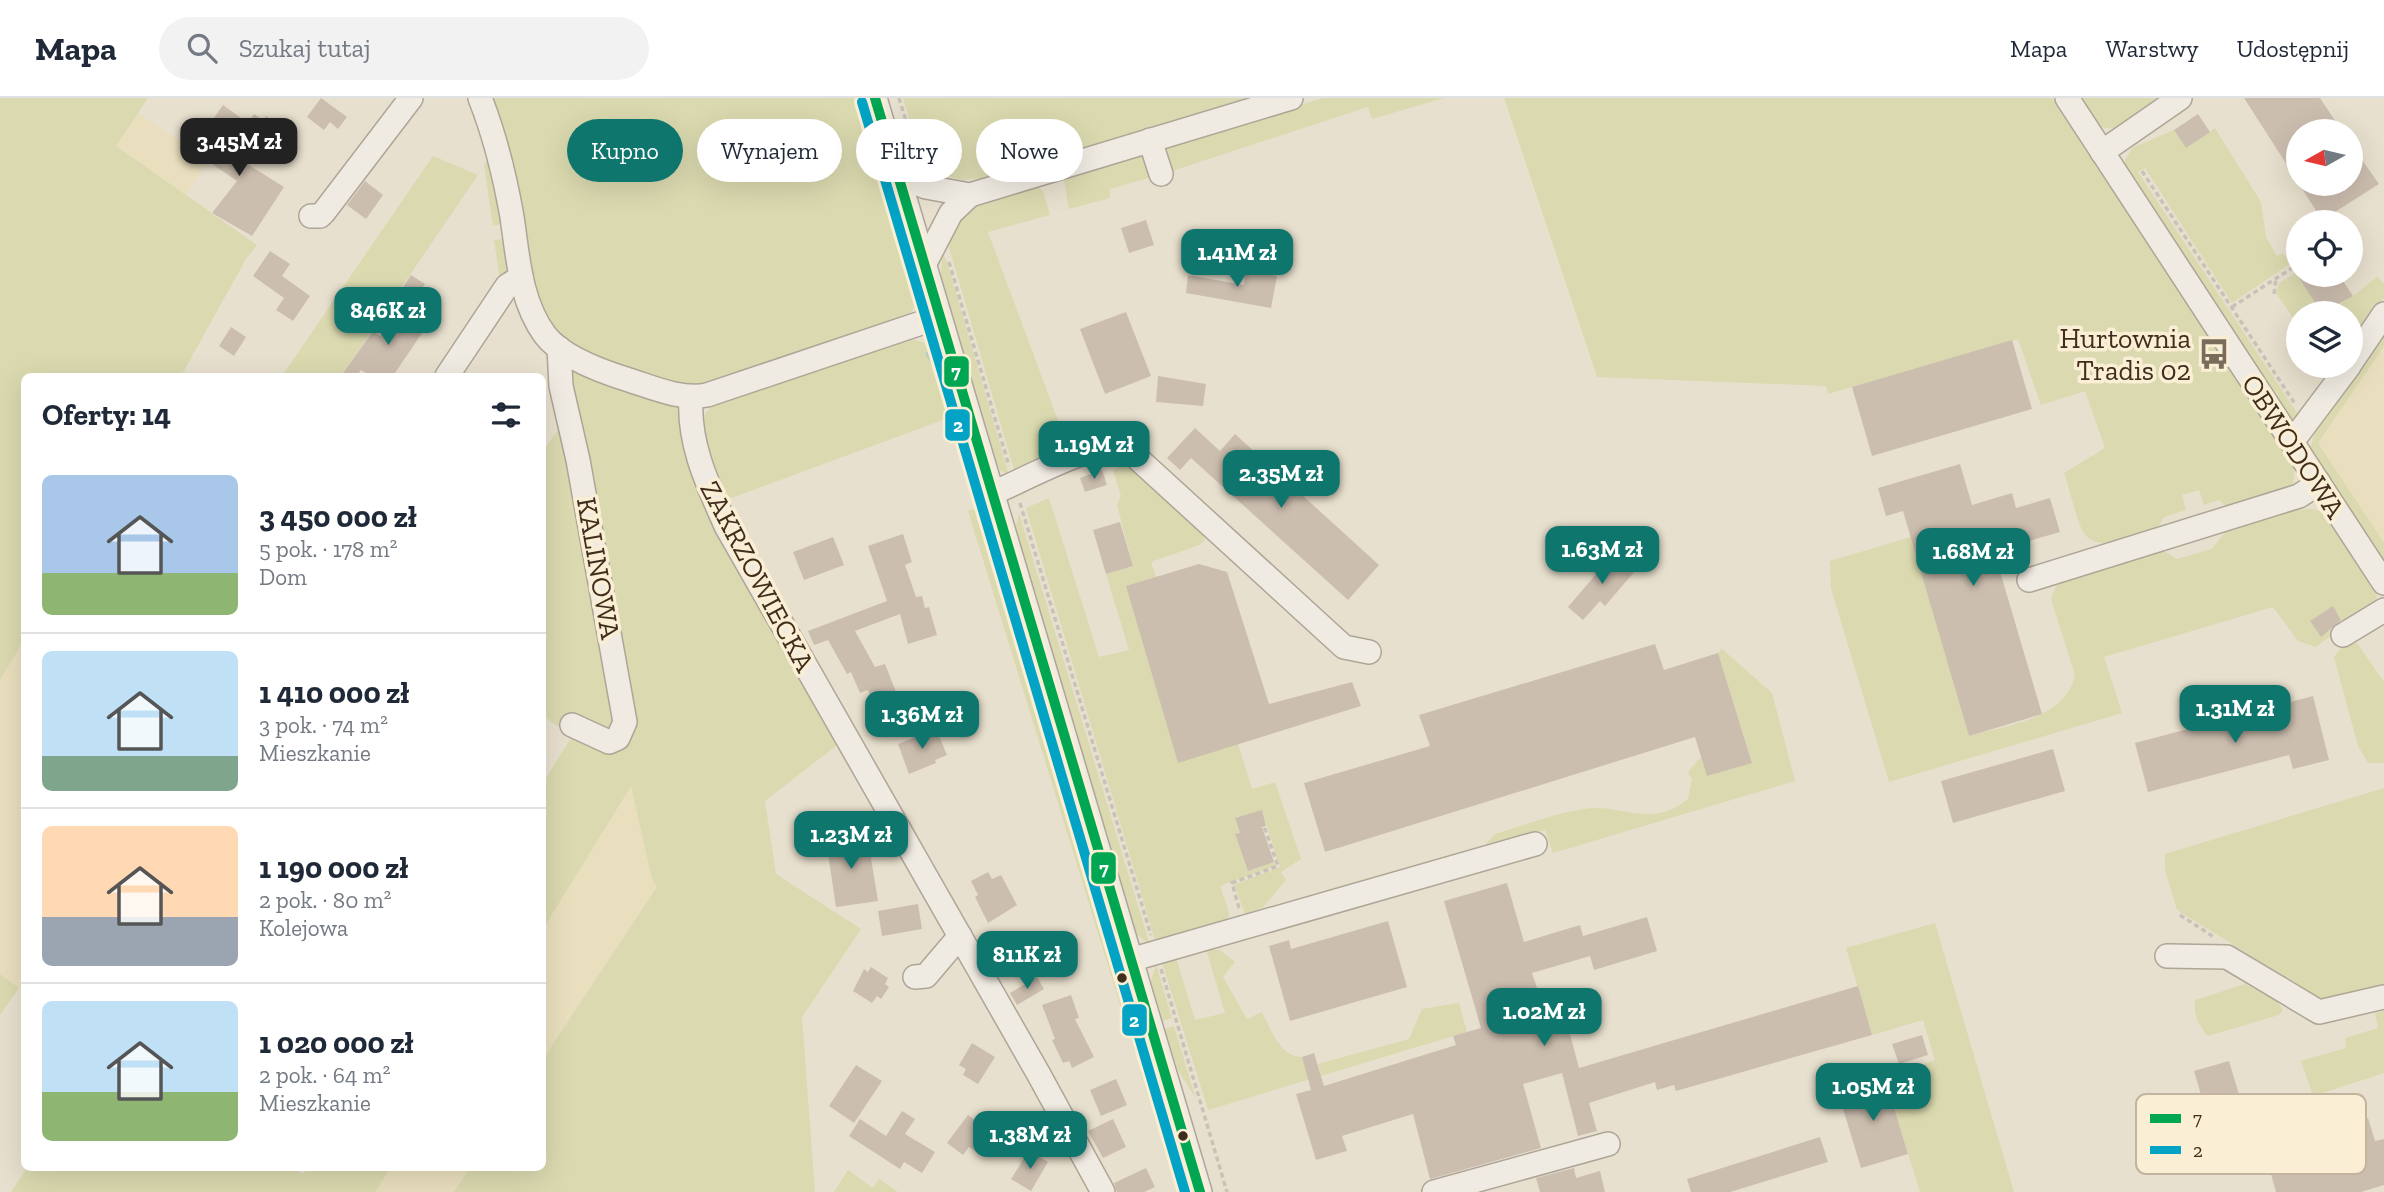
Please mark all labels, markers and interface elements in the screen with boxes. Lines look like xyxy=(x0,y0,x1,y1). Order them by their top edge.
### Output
search box xyxy=(159,17,649,80)
text: Mapa xyxy=(35,29,117,68)
icon: search xyxy=(183,29,221,67)
text: Szukaj tutaj xyxy=(239,32,371,64)
text: Mapa xyxy=(2010,34,2067,63)
text: Warstwy xyxy=(2105,34,2199,63)
text: Udostępnij xyxy=(2237,34,2349,63)
pin: 3.45M zł xyxy=(167,118,311,178)
chip: Kupno xyxy=(567,119,683,182)
chip: Wynajem xyxy=(697,119,842,182)
chip: Filtry xyxy=(856,119,962,182)
chip: Nowe xyxy=(976,119,1083,182)
north arrow xyxy=(2286,119,2362,196)
map controls xyxy=(2286,119,2363,378)
text: 3.45M zł xyxy=(196,127,282,155)
button: locate xyxy=(2286,210,2363,287)
pin: 1.41M zł xyxy=(1165,230,1309,289)
text: 1.41M zł xyxy=(1197,238,1277,266)
pin: 846K zł xyxy=(323,288,453,347)
text: 846K zł xyxy=(350,296,426,324)
button: layers xyxy=(2286,301,2363,378)
place label: Hurtownia Tradis 02 xyxy=(2060,322,2191,387)
bus stop icon: Hurtownia Tradis 02 xyxy=(2197,337,2231,371)
line badge: 7 xyxy=(943,355,970,388)
text: 7 xyxy=(951,360,961,383)
street label: OBWODOWA xyxy=(2235,368,2353,525)
icon: filters xyxy=(487,396,525,434)
text: Oferty: 14 xyxy=(42,397,171,433)
line badge: 2 xyxy=(944,408,971,442)
text: 2 xyxy=(953,414,963,437)
pin: 1.19M zł xyxy=(1022,422,1166,481)
text: 1.19M zł xyxy=(1055,430,1133,458)
pin: 2.35M zł xyxy=(1209,450,1353,510)
text: 2.35M zł xyxy=(1239,459,1323,487)
street label: ZAKRZOWIECKA xyxy=(693,475,822,678)
street label: KALINOWA xyxy=(570,495,627,642)
text: 3 450 000 zł xyxy=(259,499,417,535)
icon: home xyxy=(98,503,182,587)
pin: 1.63M zł xyxy=(1530,526,1674,586)
pin: 1.68M zł xyxy=(1901,528,2045,588)
text: 5 pok. · 178 m² xyxy=(259,535,397,563)
text: 1.63M zł xyxy=(1561,535,1643,563)
text: 1.68M zł xyxy=(1932,537,2014,565)
text: Dom xyxy=(259,563,307,591)
text: 1 410 000 zł xyxy=(259,675,409,711)
icon: home xyxy=(98,679,182,763)
pin: 1.31M zł xyxy=(2163,686,2307,745)
pin: 1.36M zł xyxy=(850,692,994,751)
text: 1.31M zł xyxy=(2196,694,2274,722)
text: 1.36M zł xyxy=(881,700,963,728)
text: 3 pok. · 74 m² xyxy=(259,711,388,739)
text: Mieszkanie xyxy=(259,739,371,767)
pin: 1.23M zł xyxy=(779,812,923,871)
text: 1.23M zł xyxy=(810,820,892,848)
text: 1 190 000 zł xyxy=(259,850,408,886)
line badge: 7 xyxy=(1090,851,1117,885)
icon: home xyxy=(98,854,182,938)
text: 7 xyxy=(1099,857,1109,880)
text: 2 pok. · 80 m² xyxy=(259,886,391,914)
text: Kolejowa xyxy=(259,914,348,942)
pin: 811K zł xyxy=(962,932,1092,991)
text: 811K zł xyxy=(993,940,1061,968)
unlabelled marker xyxy=(1115,971,1129,985)
pin: 1.02M zł xyxy=(1472,988,1616,1048)
text: 1.02M zł xyxy=(1503,997,1585,1025)
line badge: 2 xyxy=(1121,1003,1148,1037)
text: 2 xyxy=(1129,1009,1139,1032)
text: 1 020 000 zł xyxy=(259,1025,414,1061)
icon: home xyxy=(98,1029,182,1113)
text: 2 pok. · 64 m² xyxy=(259,1061,390,1089)
pin: 1.05M zł xyxy=(1801,1063,1945,1123)
text: 1.05M zł xyxy=(1832,1072,1914,1100)
text: Mieszkanie xyxy=(259,1089,371,1117)
legend xyxy=(2136,1094,2366,1174)
text: 7 xyxy=(2193,1107,2202,1130)
pin: 1.38M zł xyxy=(958,1112,1102,1171)
text: 1.38M zł xyxy=(989,1120,1071,1148)
unlabelled marker xyxy=(1176,1129,1190,1143)
text: 2 xyxy=(2193,1139,2203,1162)

